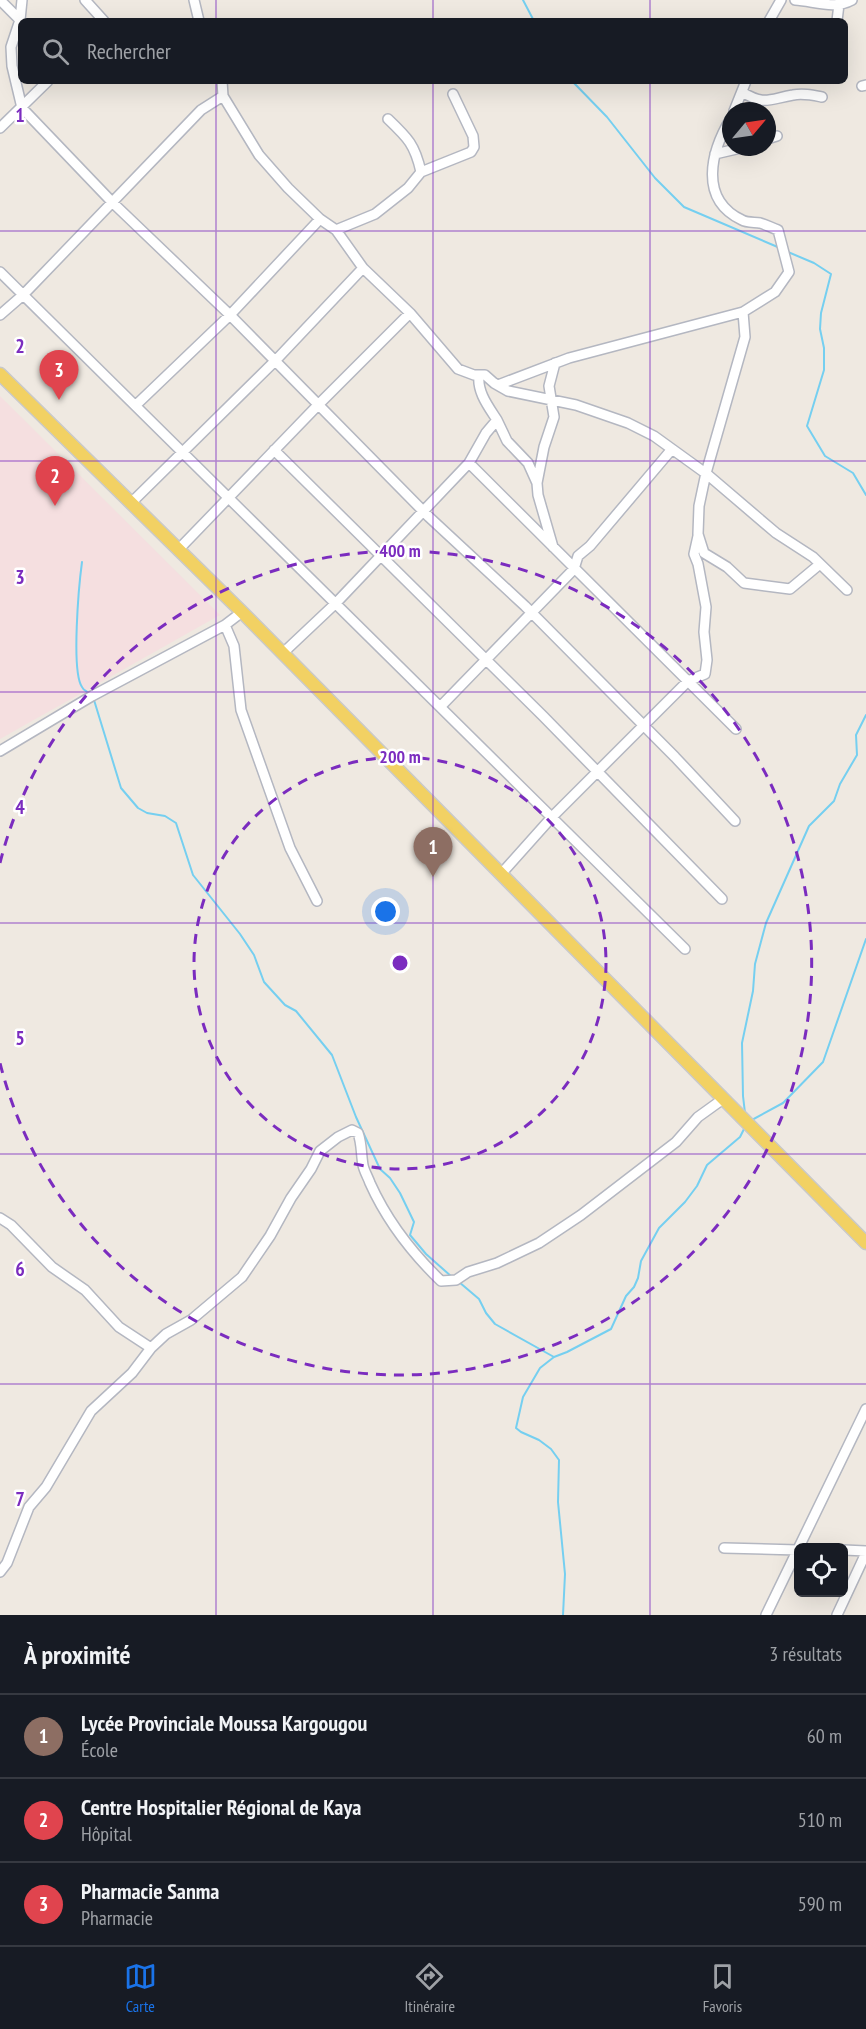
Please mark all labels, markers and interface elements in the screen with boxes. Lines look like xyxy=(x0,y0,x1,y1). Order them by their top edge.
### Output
search box xyxy=(18,18,848,84)
icon: search xyxy=(39,35,72,68)
text: Rechercher xyxy=(87,37,171,65)
text: 1 xyxy=(15,102,25,128)
north arrow xyxy=(722,102,776,156)
text: 2 xyxy=(15,333,25,359)
pin: 3 xyxy=(40,350,78,400)
pin: 2 xyxy=(36,456,74,506)
text: 400 m xyxy=(379,539,421,562)
text: 3 xyxy=(15,564,25,590)
text: 200 m xyxy=(379,745,421,768)
text: 4 xyxy=(15,794,25,820)
pin: 1 xyxy=(414,828,452,877)
your location xyxy=(371,897,400,926)
centre of rings xyxy=(390,953,410,973)
text: 5 xyxy=(15,1025,25,1051)
text: 6 xyxy=(15,1256,25,1282)
text: 7 xyxy=(15,1486,25,1512)
map controls xyxy=(794,1543,848,1597)
button: locate xyxy=(794,1543,848,1597)
text: À proximité xyxy=(24,1638,131,1671)
text: 3 résultats xyxy=(769,1641,842,1667)
text: Lycée Provinciale Moussa Kargougou xyxy=(81,1709,367,1737)
text: 1 xyxy=(39,1723,48,1749)
text: 60 m xyxy=(807,1723,842,1749)
text: École xyxy=(81,1737,118,1763)
text: Centre Hospitalier Régional de Kaya xyxy=(81,1793,361,1821)
text: 2 xyxy=(39,1807,48,1833)
text: 510 m xyxy=(798,1807,842,1833)
text: Hôpital xyxy=(81,1821,132,1847)
text: Pharmacie Sanma xyxy=(81,1877,219,1905)
text: 3 xyxy=(39,1891,48,1917)
text: 590 m xyxy=(798,1891,842,1917)
text: Pharmacie xyxy=(81,1905,153,1931)
tab: Carte xyxy=(124,1960,157,2016)
tab: Itinéraire xyxy=(405,1960,455,2016)
tab: Favoris xyxy=(703,1960,742,2016)

